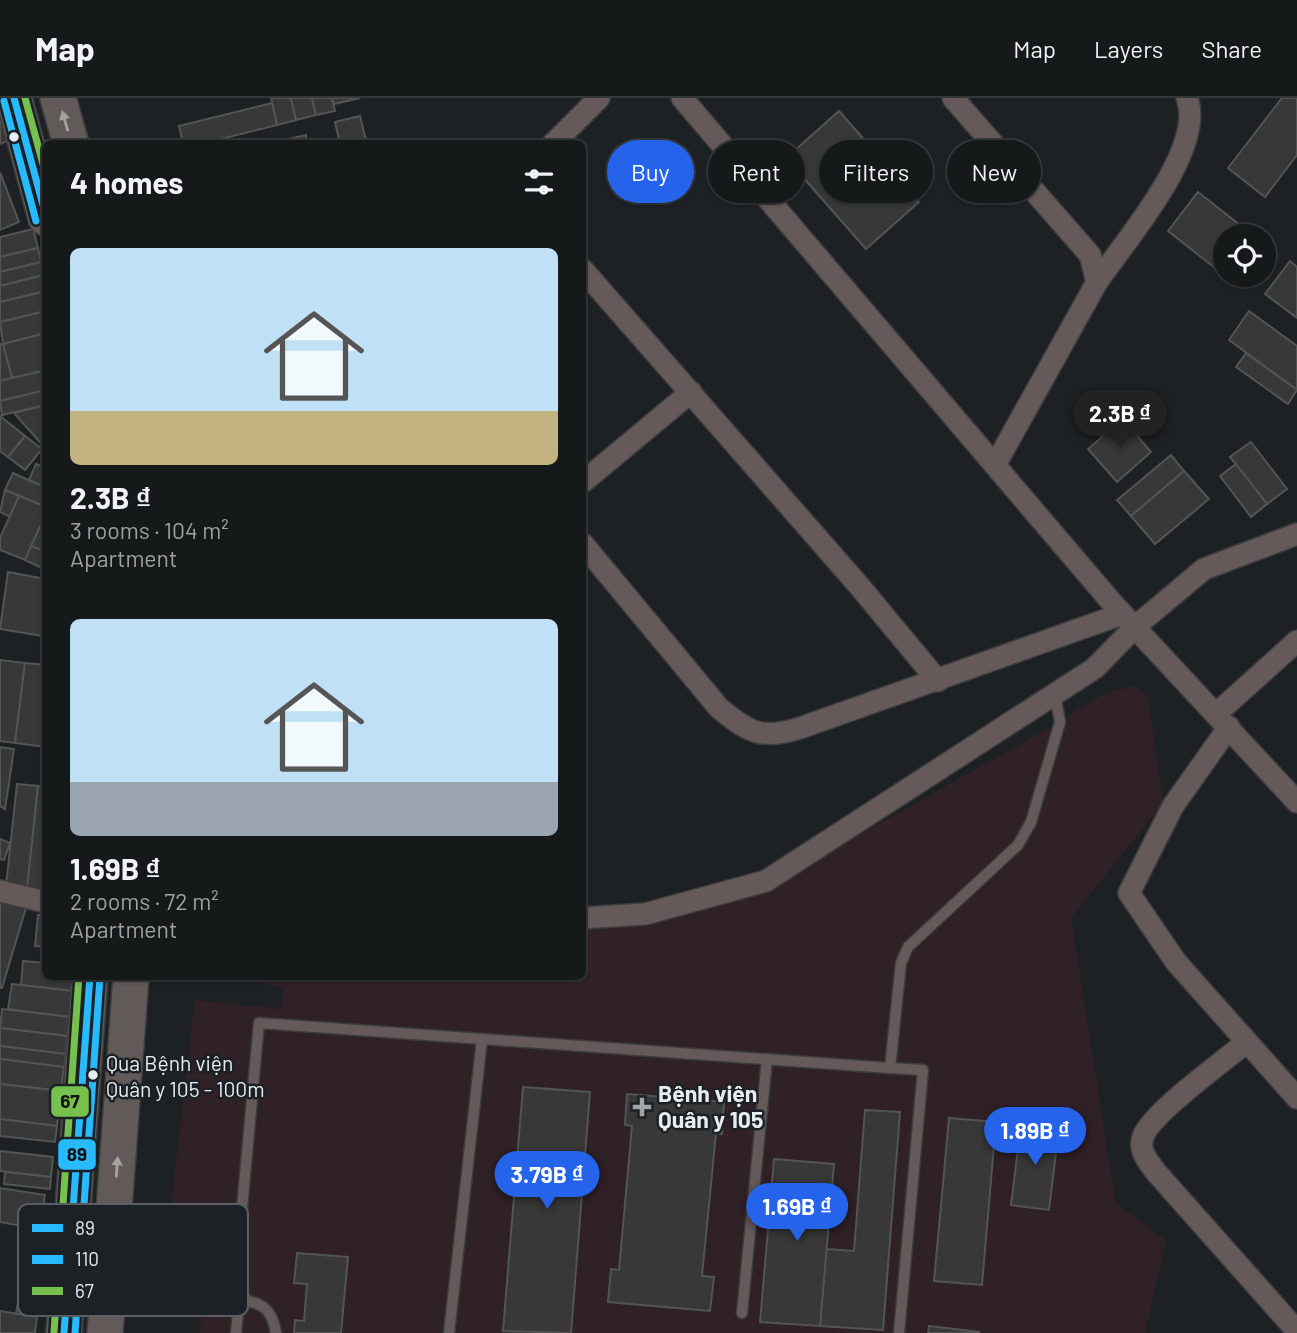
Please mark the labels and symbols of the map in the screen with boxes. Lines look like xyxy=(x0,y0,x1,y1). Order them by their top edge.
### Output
one-way arrow xyxy=(59,110,69,131)
unlabelled marker xyxy=(7,130,21,144)
pin: 2.3B ₫ xyxy=(1063,390,1177,450)
place label: Qua Bệnh viện Quân y 105 - 100m xyxy=(106,1050,265,1101)
marker: Qua Bệnh viện Quân y 105 - 100m xyxy=(86,1068,100,1082)
place label: Bệnh viện Quân y 105 xyxy=(658,1079,763,1133)
line badge: 67 xyxy=(50,1085,90,1118)
text: 67 xyxy=(60,1089,80,1112)
marker: Bệnh viện Quân y 105 xyxy=(632,1097,652,1117)
pin: 1.89B ₫ xyxy=(970,1108,1100,1167)
line badge: 89 xyxy=(57,1138,97,1171)
text: 89 xyxy=(67,1142,87,1165)
pin: 3.79B ₫ xyxy=(482,1152,612,1211)
one-way arrow xyxy=(112,1156,123,1178)
pin: 1.69B ₫ xyxy=(732,1184,862,1243)
legend xyxy=(18,1204,248,1316)
text: 89 xyxy=(75,1216,95,1239)
text: 110 xyxy=(75,1247,99,1270)
text: 67 xyxy=(75,1279,94,1302)

